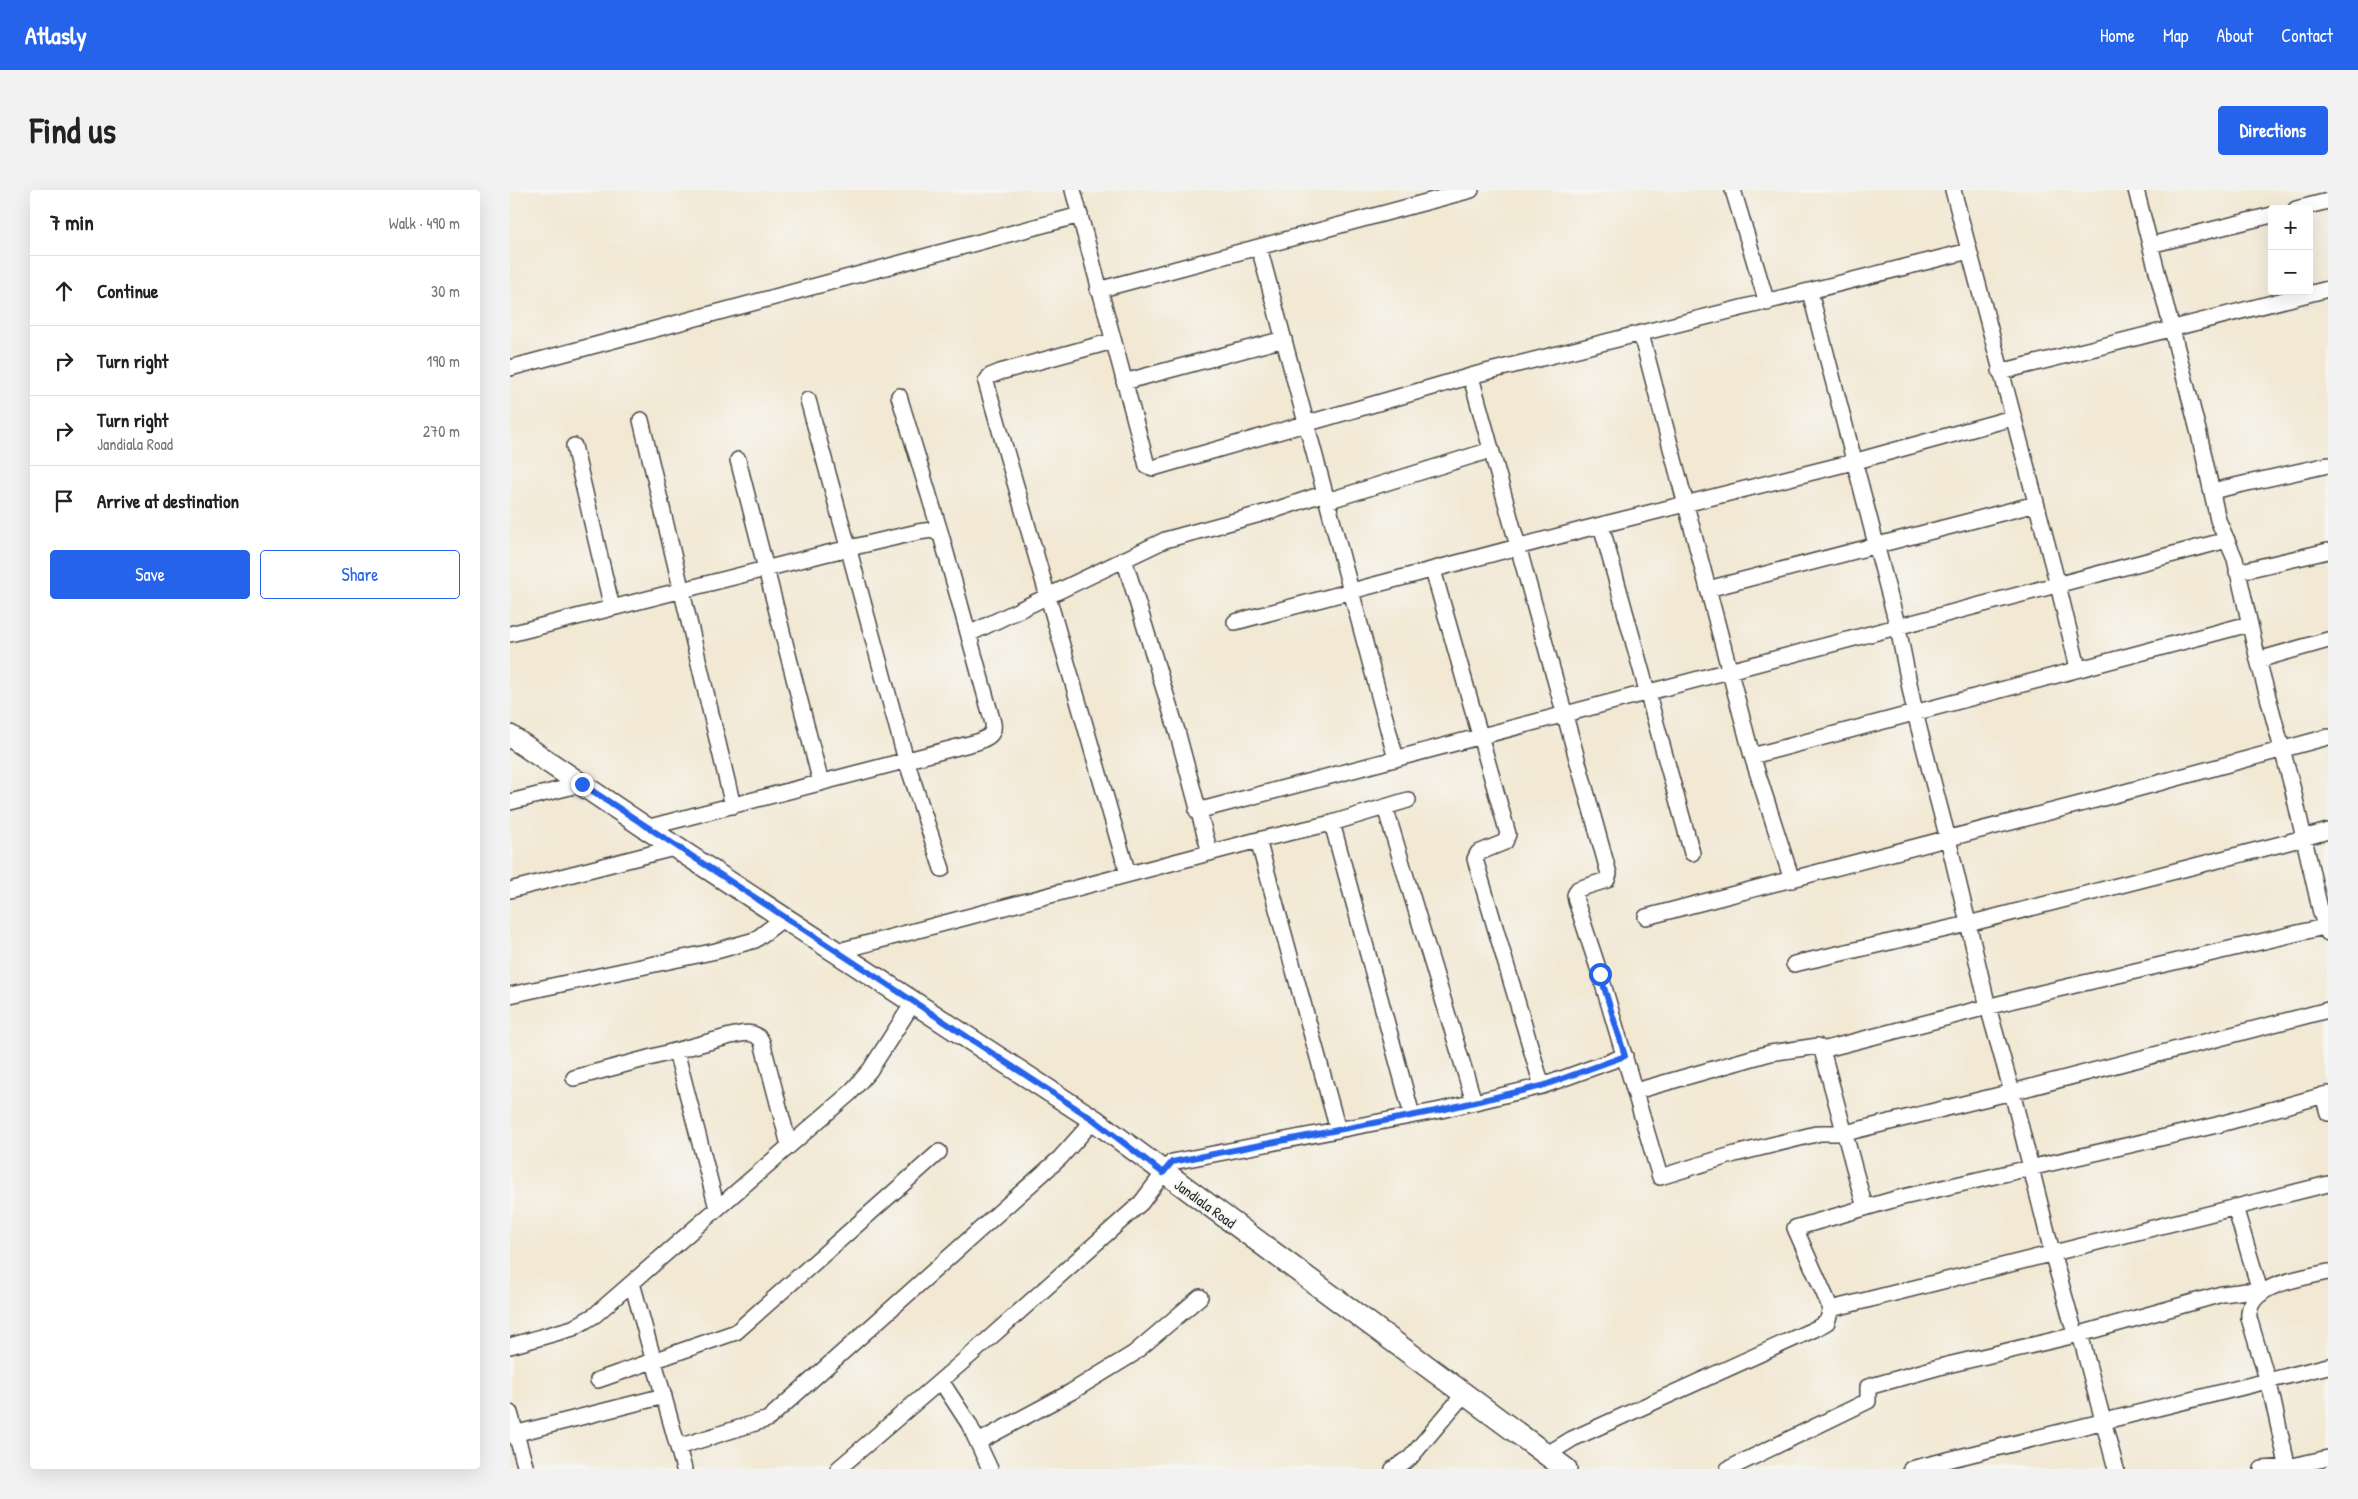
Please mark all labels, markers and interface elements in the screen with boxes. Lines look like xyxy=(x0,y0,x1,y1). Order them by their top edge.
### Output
text: Atlasly xyxy=(25,19,87,51)
text: Home xyxy=(2100,23,2135,48)
text: Map xyxy=(2163,23,2188,48)
text: About xyxy=(2216,23,2253,48)
text: Contact xyxy=(2281,23,2333,48)
button: Directions xyxy=(2218,106,2328,155)
text: Find us xyxy=(30,107,116,154)
map controls xyxy=(2268,205,2313,295)
button: + xyxy=(2268,205,2313,250)
text: 7 min xyxy=(50,208,94,237)
text: Walk · 490 m xyxy=(389,212,460,234)
button: − xyxy=(2268,250,2313,295)
icon: ahead xyxy=(50,277,78,305)
text: Continue xyxy=(97,278,158,304)
text: 30 m xyxy=(431,280,460,302)
icon: right xyxy=(50,347,78,375)
text: Turn right xyxy=(97,348,168,374)
text: 190 m xyxy=(427,350,460,372)
text: Turn right xyxy=(97,407,168,433)
icon: right xyxy=(50,417,78,445)
text: 270 m xyxy=(423,420,460,442)
text: Jandiala Road xyxy=(97,433,173,455)
icon: arrive xyxy=(50,487,78,515)
text: Arrive at destination xyxy=(97,488,239,514)
button: Save xyxy=(50,550,250,599)
button: Share xyxy=(260,550,460,599)
route end xyxy=(571,773,594,796)
route start xyxy=(1589,963,1612,986)
street label: Jandiala Road xyxy=(1170,1174,1240,1233)

